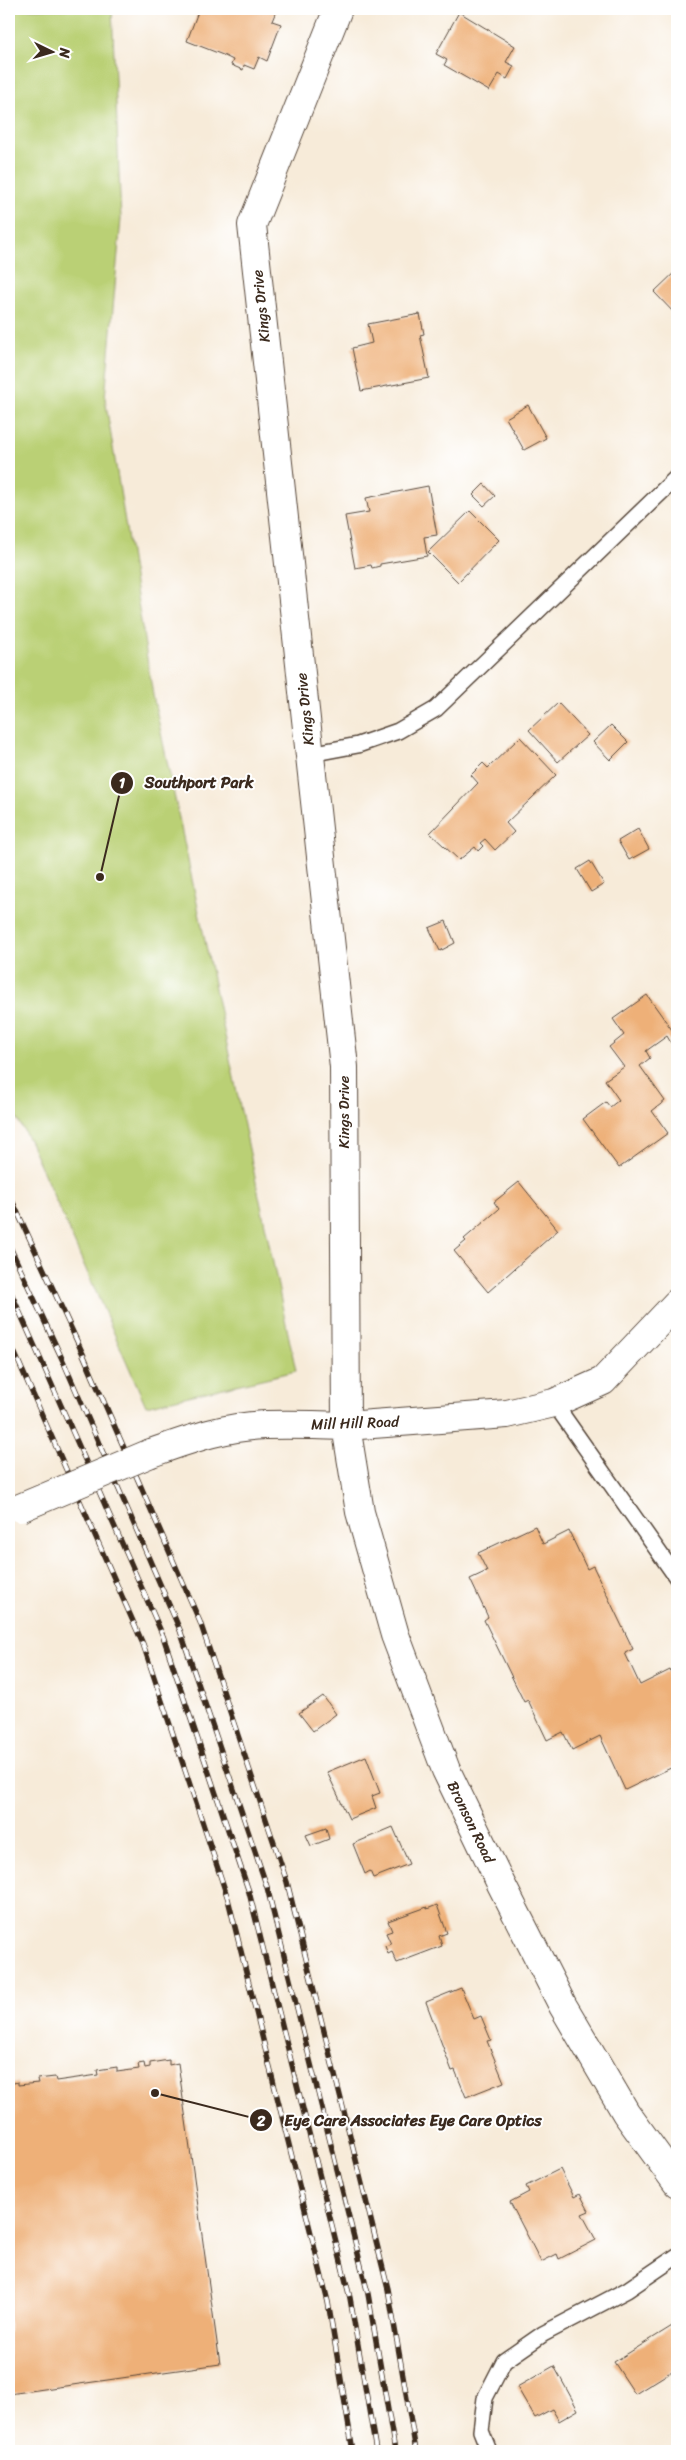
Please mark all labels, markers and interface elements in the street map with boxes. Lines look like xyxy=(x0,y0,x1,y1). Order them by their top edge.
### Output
north arrow xyxy=(28,28,78,78)
text: N xyxy=(52,46,77,59)
street label: Kings Drive xyxy=(244,268,278,344)
street label: Kings Drive xyxy=(288,671,322,747)
callout: Southport Park xyxy=(109,767,263,798)
text: Southport Park xyxy=(143,768,254,797)
text: 1 xyxy=(119,770,126,796)
street label: Kings Drive xyxy=(331,1075,357,1148)
street label: Mill Hill Road xyxy=(311,1408,400,1438)
street label: Bronson Road xyxy=(440,1776,503,1869)
callout: Eye Care Associates Eye Care Optics xyxy=(248,2105,552,2136)
text: Eye Care Associates Eye Care Optics xyxy=(284,2106,542,2135)
text: 2 xyxy=(256,2108,266,2134)

